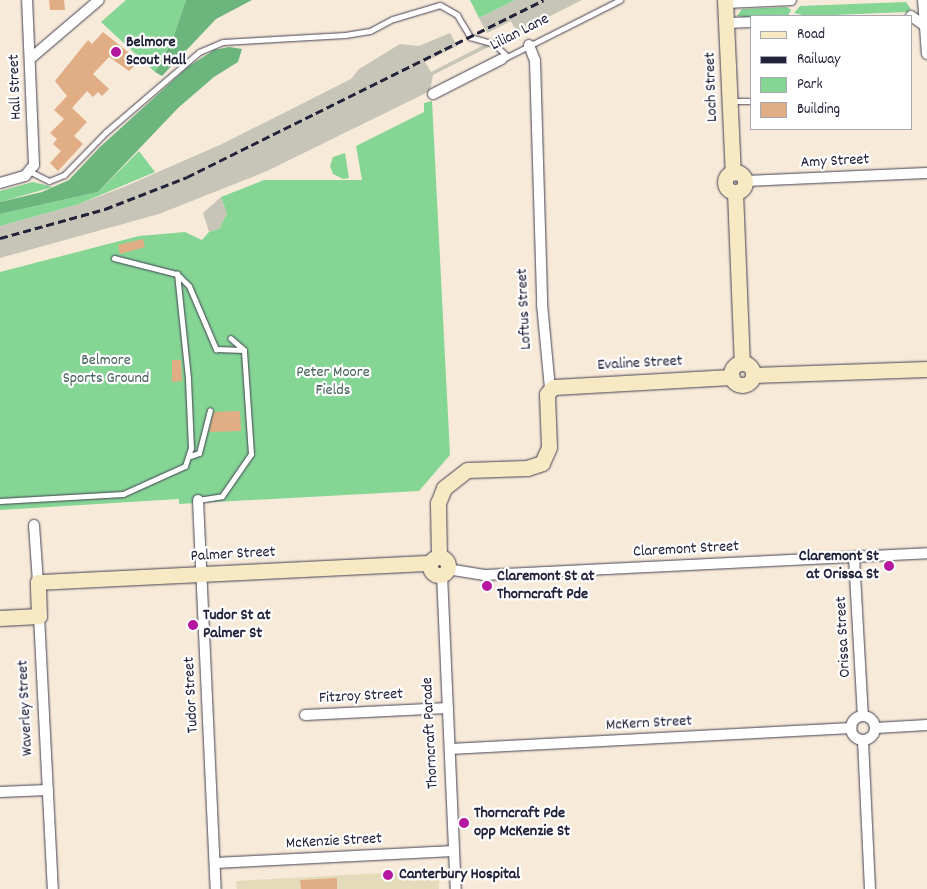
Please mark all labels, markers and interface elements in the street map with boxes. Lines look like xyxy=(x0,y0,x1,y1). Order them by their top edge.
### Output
street label: Lilian Lane xyxy=(487,10,553,56)
legend xyxy=(750,15,912,130)
text: Road xyxy=(797,24,825,46)
place label: Belmore Scout Hall xyxy=(126,33,186,71)
marker: Belmore Scout Hall xyxy=(110,46,122,58)
text: Railway xyxy=(797,49,840,71)
street label: Loch Street xyxy=(701,52,723,122)
street label: Hall Street xyxy=(5,54,27,120)
text: Park xyxy=(797,74,823,96)
text: Building xyxy=(797,99,840,121)
street label: Amy Street xyxy=(800,151,870,173)
street label: Loftus Street xyxy=(513,268,537,350)
park label: Belmore Sports Ground xyxy=(63,351,149,389)
street label: Evaline Street xyxy=(597,352,683,376)
park label: Peter Moore Fields xyxy=(296,363,370,401)
street label: Claremont Street xyxy=(632,538,740,562)
street label: Palmer Street xyxy=(190,543,276,567)
place label: Claremont St at Orissa St xyxy=(799,547,879,585)
marker: Claremont St at Orissa St xyxy=(883,560,895,572)
place label: Claremont St at Thorncraft Pde xyxy=(497,567,594,605)
marker: Claremont St at Thorncraft Pde xyxy=(481,580,493,592)
street label: Orissa Street xyxy=(832,596,856,678)
place label: Tudor St at Palmer St xyxy=(203,606,271,644)
marker: Tudor St at Palmer St xyxy=(187,619,199,631)
street label: Tudor Street xyxy=(180,656,204,734)
street label: Waverley Street xyxy=(14,659,38,757)
street label: Thorncraft Parade xyxy=(418,677,444,789)
street label: Fitzroy Street xyxy=(318,685,404,709)
street label: McKern Street xyxy=(606,712,692,736)
place label: Thorncraft Pde opp McKenzie St xyxy=(474,804,570,842)
marker: Thorncraft Pde opp McKenzie St xyxy=(458,817,470,829)
street label: McKenzie Street xyxy=(285,830,383,854)
place label: Canterbury Hospital xyxy=(399,865,520,885)
marker: Canterbury Hospital xyxy=(381,868,395,882)

